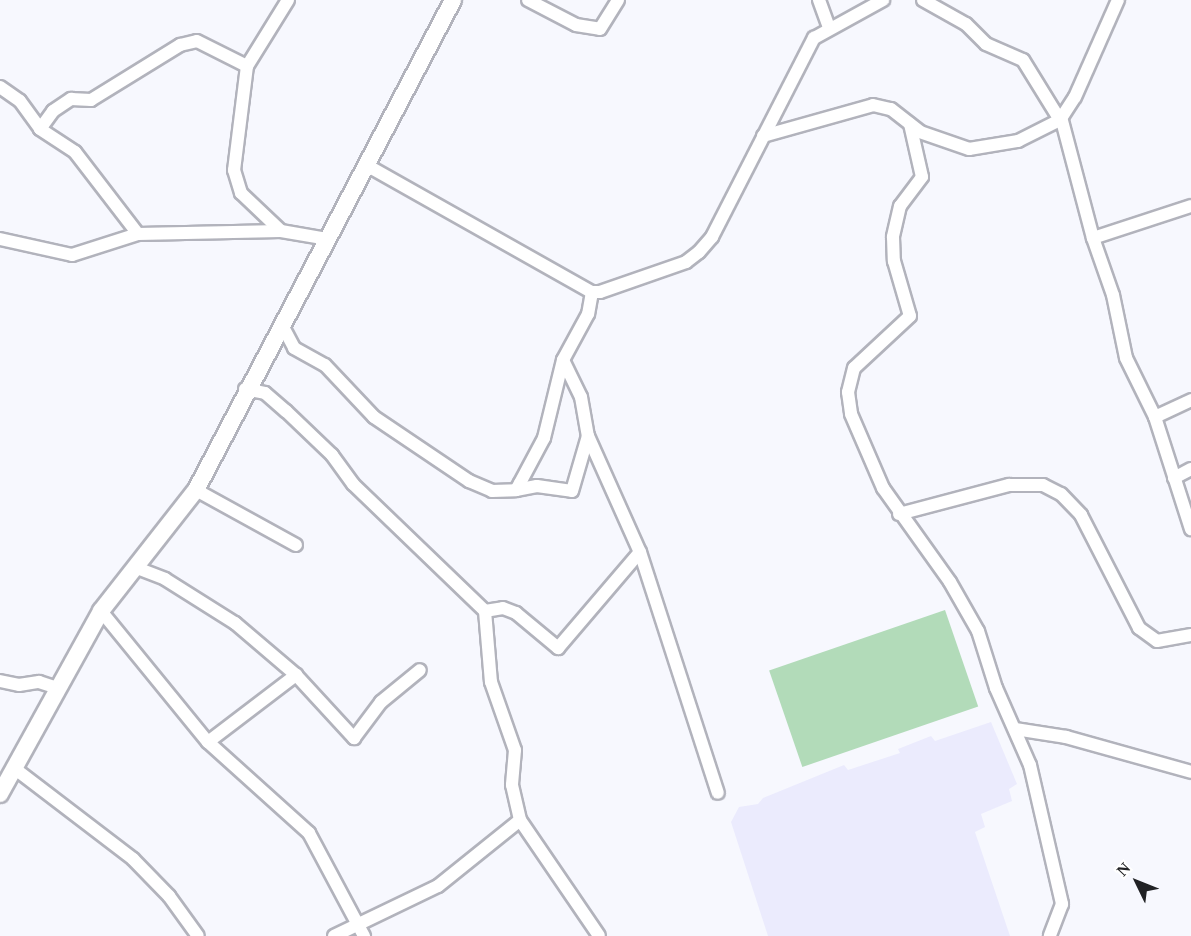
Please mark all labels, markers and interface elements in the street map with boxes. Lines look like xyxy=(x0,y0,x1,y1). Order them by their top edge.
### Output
north arrow xyxy=(1107,852,1167,912)
text: N xyxy=(1113,859,1134,879)

